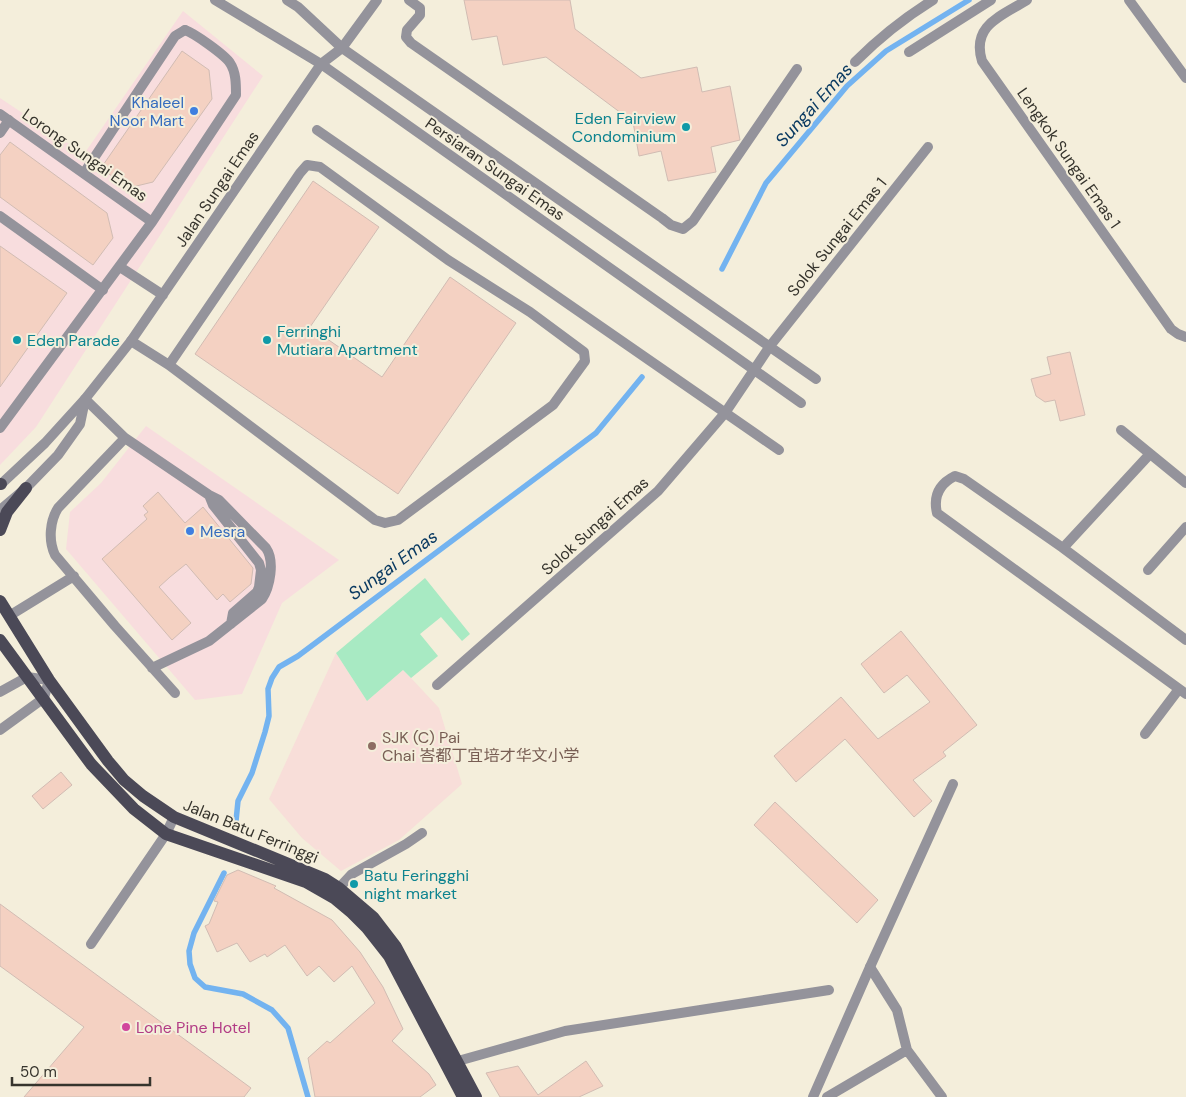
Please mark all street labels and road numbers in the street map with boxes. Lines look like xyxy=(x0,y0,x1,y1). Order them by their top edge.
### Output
street label: Lengkok Sungai Emas 1 xyxy=(1012,83,1126,233)
street label: Lorong Sungai Emas xyxy=(18,104,152,206)
street label: Persiaran Sungai Emas xyxy=(421,113,569,225)
street label: Jalan Sungai Emas xyxy=(170,127,264,251)
street label: Solok Sungai Emas 1 xyxy=(783,173,891,301)
street label: Solok Sungai Emas xyxy=(537,472,653,580)
street label: Jalan Batu Ferringgi xyxy=(180,794,322,868)

